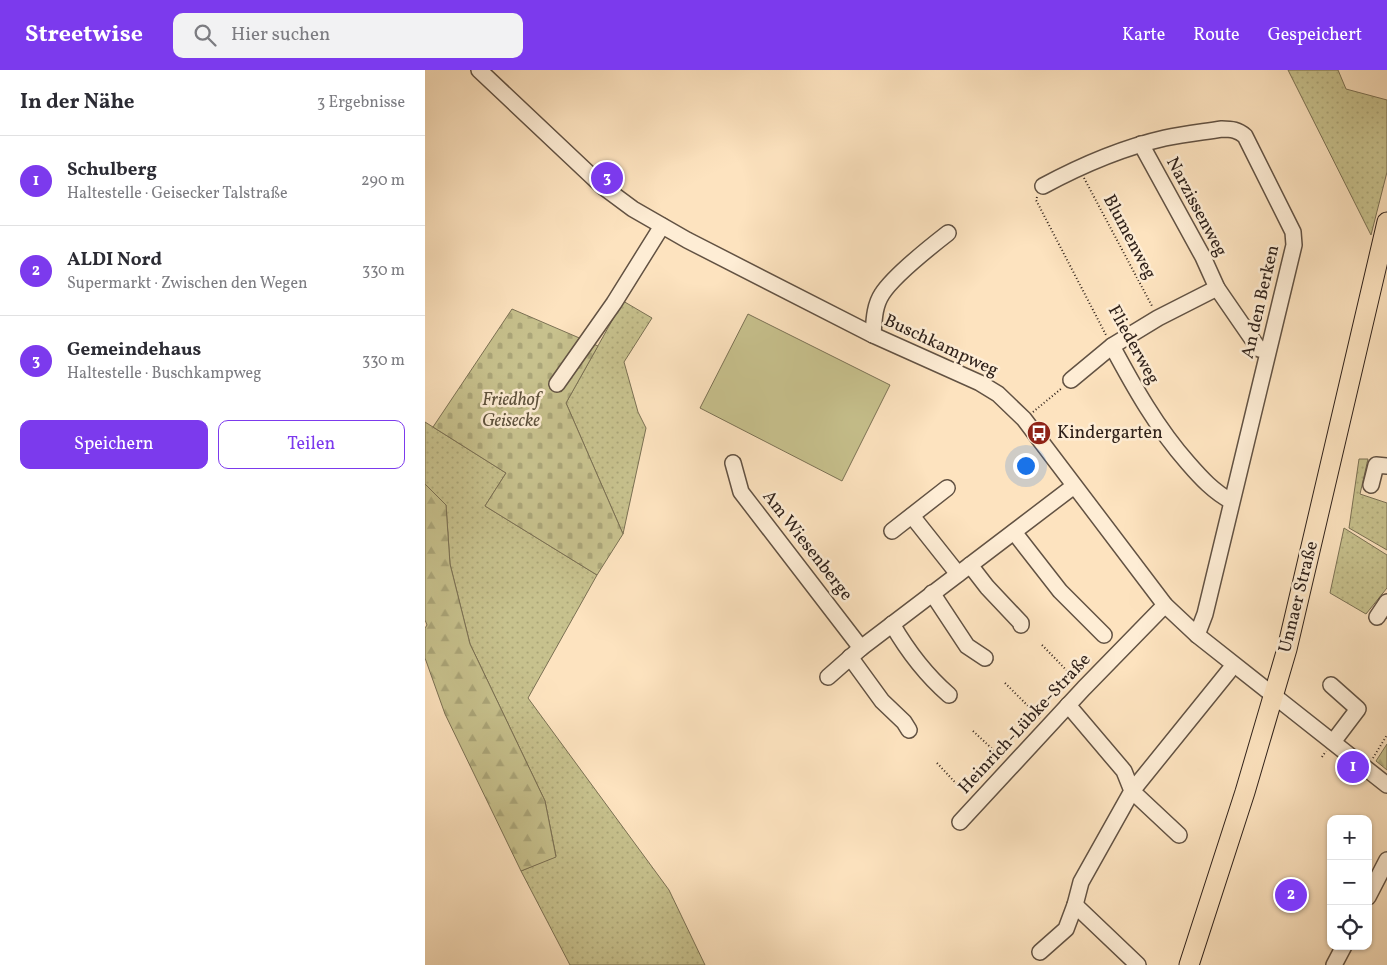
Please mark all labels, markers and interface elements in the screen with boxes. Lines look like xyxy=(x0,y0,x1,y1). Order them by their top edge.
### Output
search box xyxy=(173,13,523,58)
text: Streetwise xyxy=(25,18,143,52)
icon: search xyxy=(191,21,219,49)
text: Hier suchen xyxy=(231,22,330,48)
text: Karte xyxy=(1122,23,1165,48)
text: Route xyxy=(1193,23,1240,48)
text: Gespeichert xyxy=(1268,23,1362,48)
text: In der Nähe xyxy=(20,88,135,117)
text: 3 Ergebnisse xyxy=(317,92,405,114)
street label: Narzissenweg xyxy=(1159,153,1233,261)
text: Schulberg xyxy=(67,157,157,183)
pin: 3 xyxy=(591,159,623,197)
text: 1 xyxy=(33,170,39,192)
text: 290 m xyxy=(361,170,405,192)
text: Haltestelle · Geisecker Talstraße xyxy=(67,183,288,205)
street label: Blumenweg xyxy=(1096,190,1162,284)
street label: An den Berken xyxy=(1236,242,1286,361)
text: ALDI Nord xyxy=(67,247,162,273)
text: 2 xyxy=(32,260,40,282)
text: 330 m xyxy=(362,260,405,282)
text: Supermarkt · Zwischen den Wegen xyxy=(67,273,308,295)
street label: Fliederweg xyxy=(1101,301,1165,389)
street label: Buschkampweg xyxy=(880,309,1002,383)
text: Gemeindehaus xyxy=(67,337,201,363)
text: 3 xyxy=(32,350,40,372)
text: 330 m xyxy=(362,350,405,372)
text: Haltestelle · Buschkampweg xyxy=(67,363,261,385)
park label: Friedhof Geisecke xyxy=(482,388,544,434)
button: Speichern xyxy=(20,420,208,469)
button: Teilen xyxy=(218,420,405,469)
bus stop icon: Kindergarten xyxy=(1026,420,1052,446)
place label: Kindergarten xyxy=(1057,421,1163,446)
your location xyxy=(1013,453,1039,479)
street label: Am Wiesenberge xyxy=(756,486,858,606)
street label: Unnaer Straße xyxy=(1273,539,1325,655)
street label: Heinrich-Lübke-Straße xyxy=(953,648,1097,800)
pin: 1 xyxy=(1337,748,1369,786)
map controls xyxy=(1327,815,1372,950)
button: + xyxy=(1327,815,1372,860)
button: − xyxy=(1327,860,1372,905)
pin: 2 xyxy=(1275,876,1307,914)
button: locate xyxy=(1327,905,1372,950)

